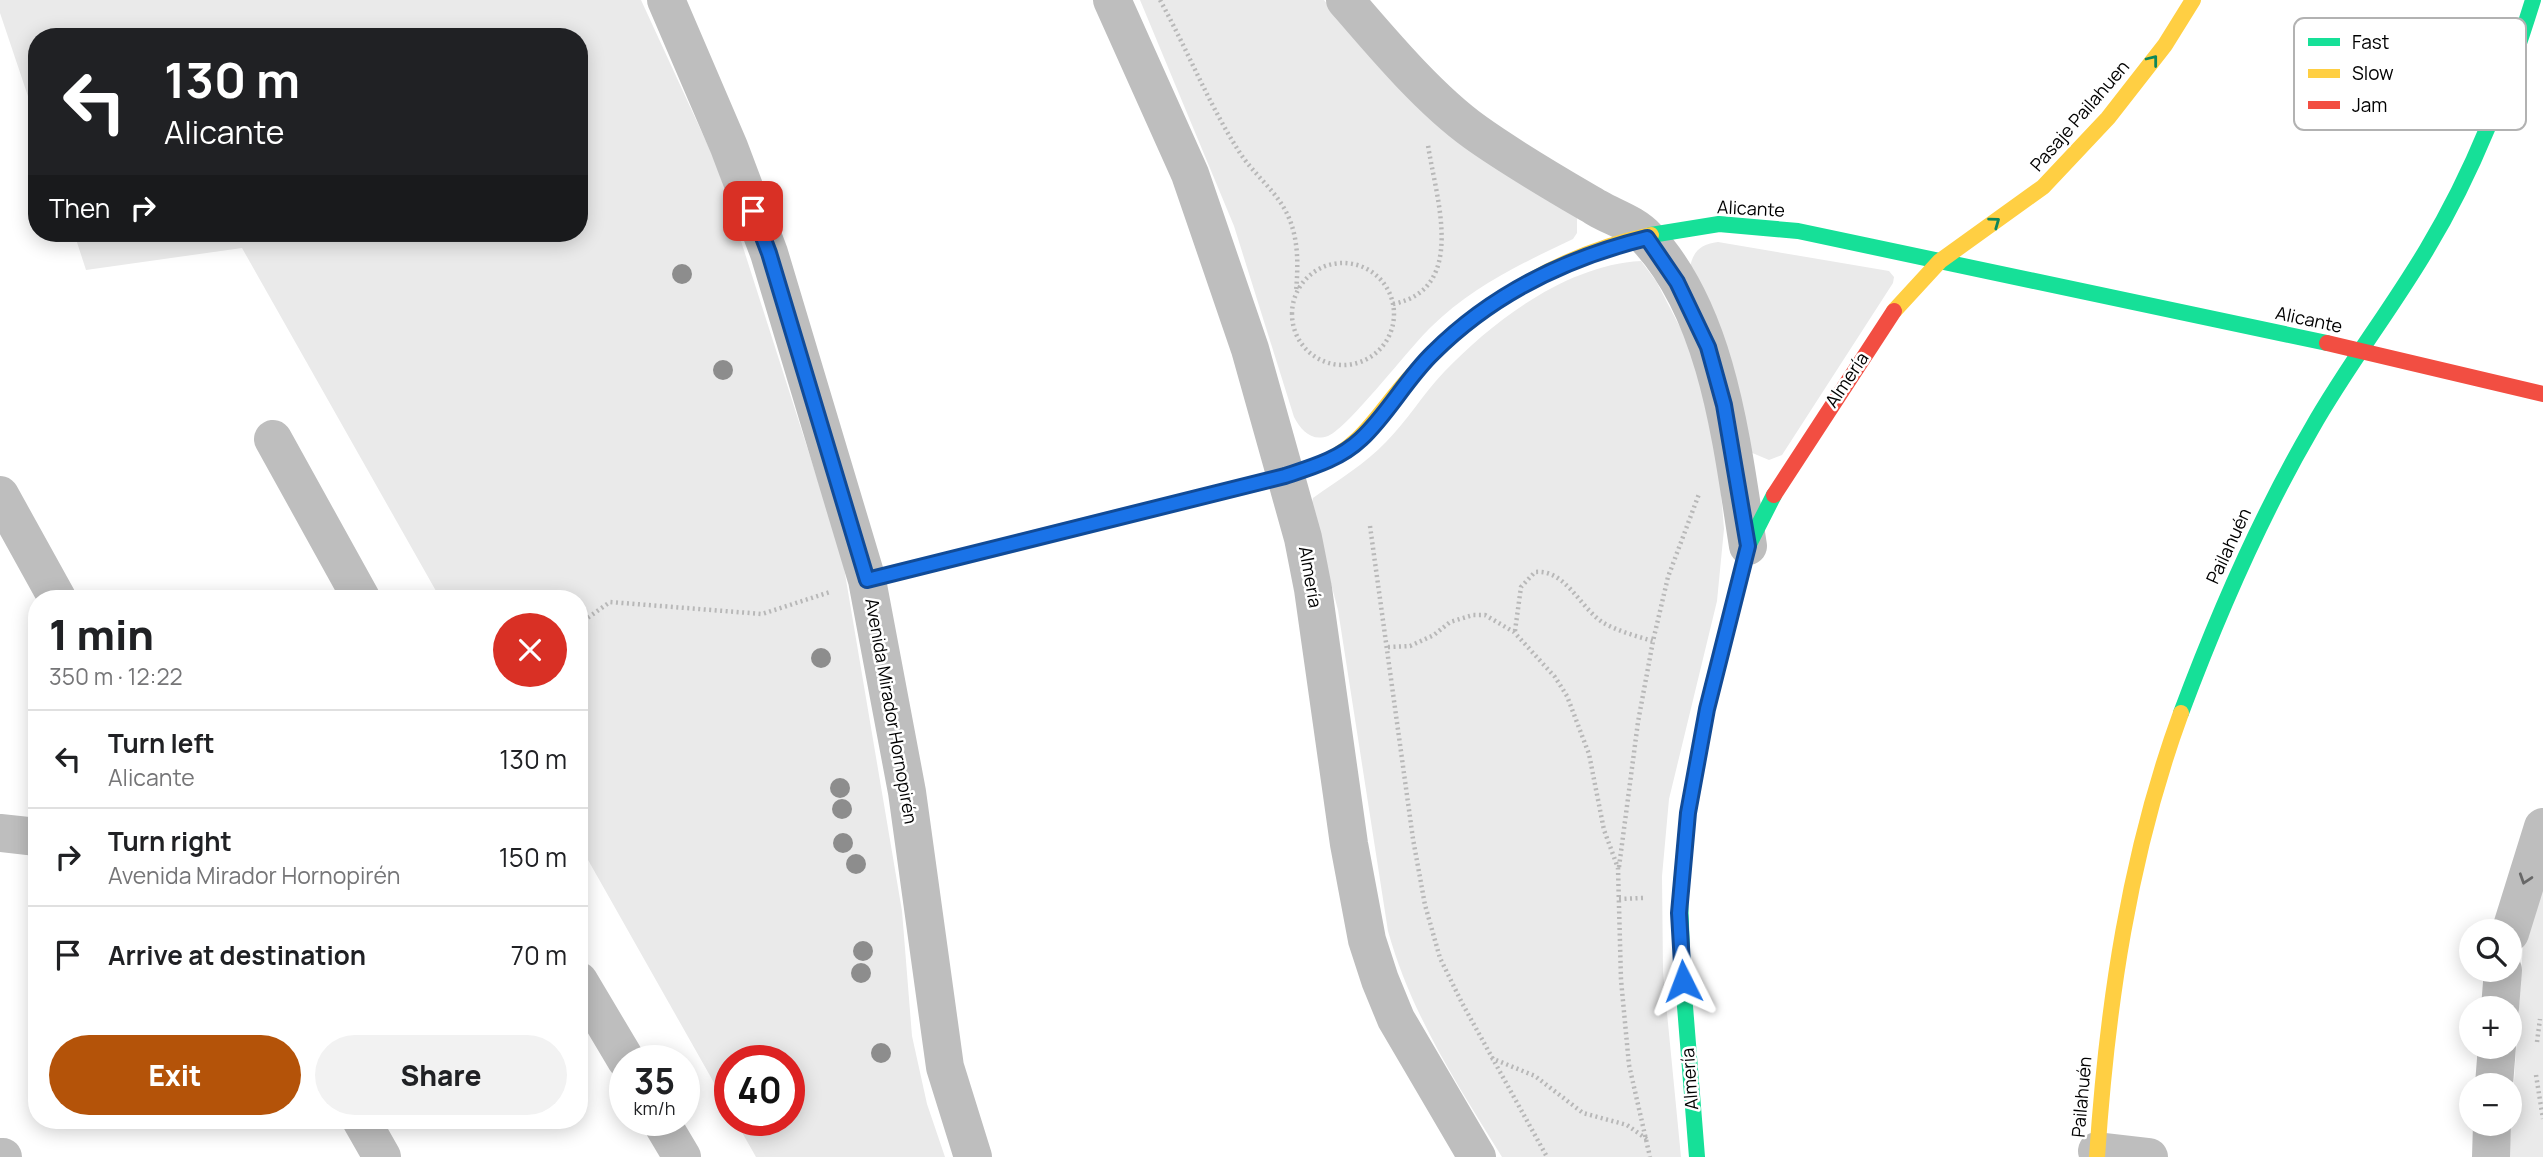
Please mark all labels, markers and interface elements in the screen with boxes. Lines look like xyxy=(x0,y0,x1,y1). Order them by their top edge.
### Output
legend xyxy=(2294,18,2526,130)
text: Fast xyxy=(2352,29,2389,55)
text: 130 m xyxy=(164,46,300,113)
street label: Pasaje Pailahuen xyxy=(2024,55,2134,176)
one-way arrow xyxy=(2145,55,2158,68)
icon: left xyxy=(49,56,140,147)
text: Slow xyxy=(2352,60,2394,86)
text: Jam xyxy=(2352,92,2387,118)
text: Alicante xyxy=(164,110,285,154)
pin xyxy=(723,181,783,241)
icon: right xyxy=(124,189,162,227)
text: Then xyxy=(49,190,110,226)
icon: arrive xyxy=(734,192,772,230)
street label: Alicante xyxy=(1717,194,1786,222)
one-way arrow xyxy=(1987,217,2000,230)
street label: Alicante xyxy=(2274,300,2345,338)
street label: Almería xyxy=(1819,347,1873,412)
street label: Pailahuén xyxy=(2200,504,2256,587)
street label: Almería xyxy=(1294,544,1328,609)
street label: Avenida Mirador Hornopirén xyxy=(860,596,924,826)
text: 1 min xyxy=(49,605,154,663)
button: close xyxy=(493,613,567,687)
text: 350 m · 12:22 xyxy=(49,660,183,692)
text: Turn left xyxy=(108,725,215,761)
icon: left xyxy=(49,740,87,778)
text: 130 m xyxy=(499,741,567,777)
text: Alicante xyxy=(108,761,195,793)
text: Turn right xyxy=(108,823,232,859)
icon: right xyxy=(49,838,87,876)
text: 150 m xyxy=(499,839,567,875)
text: Avenida Mirador Hornopirén xyxy=(108,859,400,891)
one-way arrow xyxy=(2519,873,2533,885)
map controls xyxy=(2459,919,2522,1136)
button: search xyxy=(2459,919,2522,982)
icon: arrive xyxy=(49,936,87,974)
text: Arrive at destination xyxy=(108,937,366,973)
text: 70 m xyxy=(511,937,567,973)
position arrow xyxy=(1646,944,1720,1018)
button: + xyxy=(2459,996,2522,1059)
button: Exit xyxy=(49,1035,301,1115)
button: Share xyxy=(315,1035,567,1115)
speed limit sign: 40 xyxy=(714,1045,805,1136)
street label: Almería xyxy=(1675,1047,1703,1111)
street label: Pailahuén xyxy=(2066,1055,2096,1138)
text: 35 xyxy=(634,1057,675,1105)
button: − xyxy=(2459,1073,2522,1136)
text: km/h xyxy=(634,1096,675,1120)

